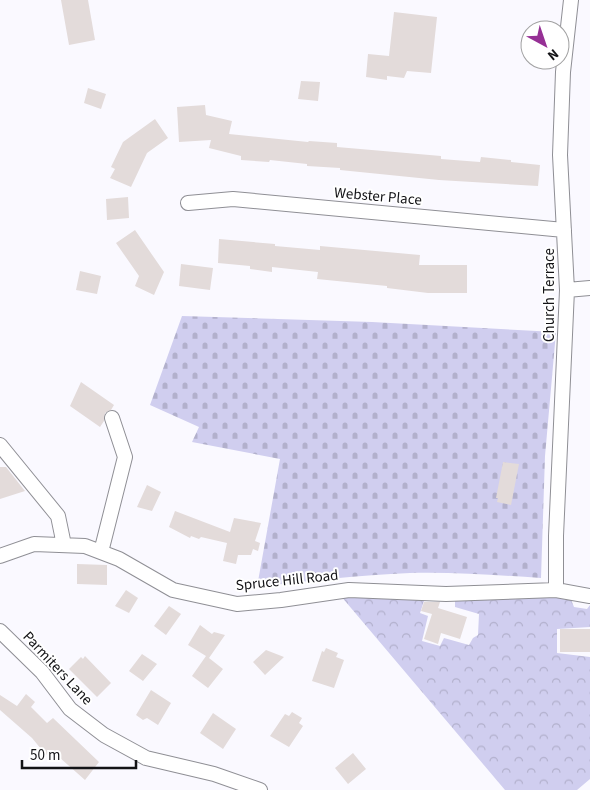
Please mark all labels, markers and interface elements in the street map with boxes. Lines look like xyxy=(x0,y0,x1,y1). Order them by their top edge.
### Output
north arrow xyxy=(520,20,570,70)
text: N xyxy=(543,44,563,65)
street label: Webster Place xyxy=(333,182,423,211)
street label: Church Terrace xyxy=(539,248,560,342)
street label: Spruce Hill Road xyxy=(235,565,339,596)
street label: Parmiters Lane xyxy=(18,627,97,710)
scale bar xyxy=(22,738,136,770)
text: 50 m xyxy=(30,745,60,766)

